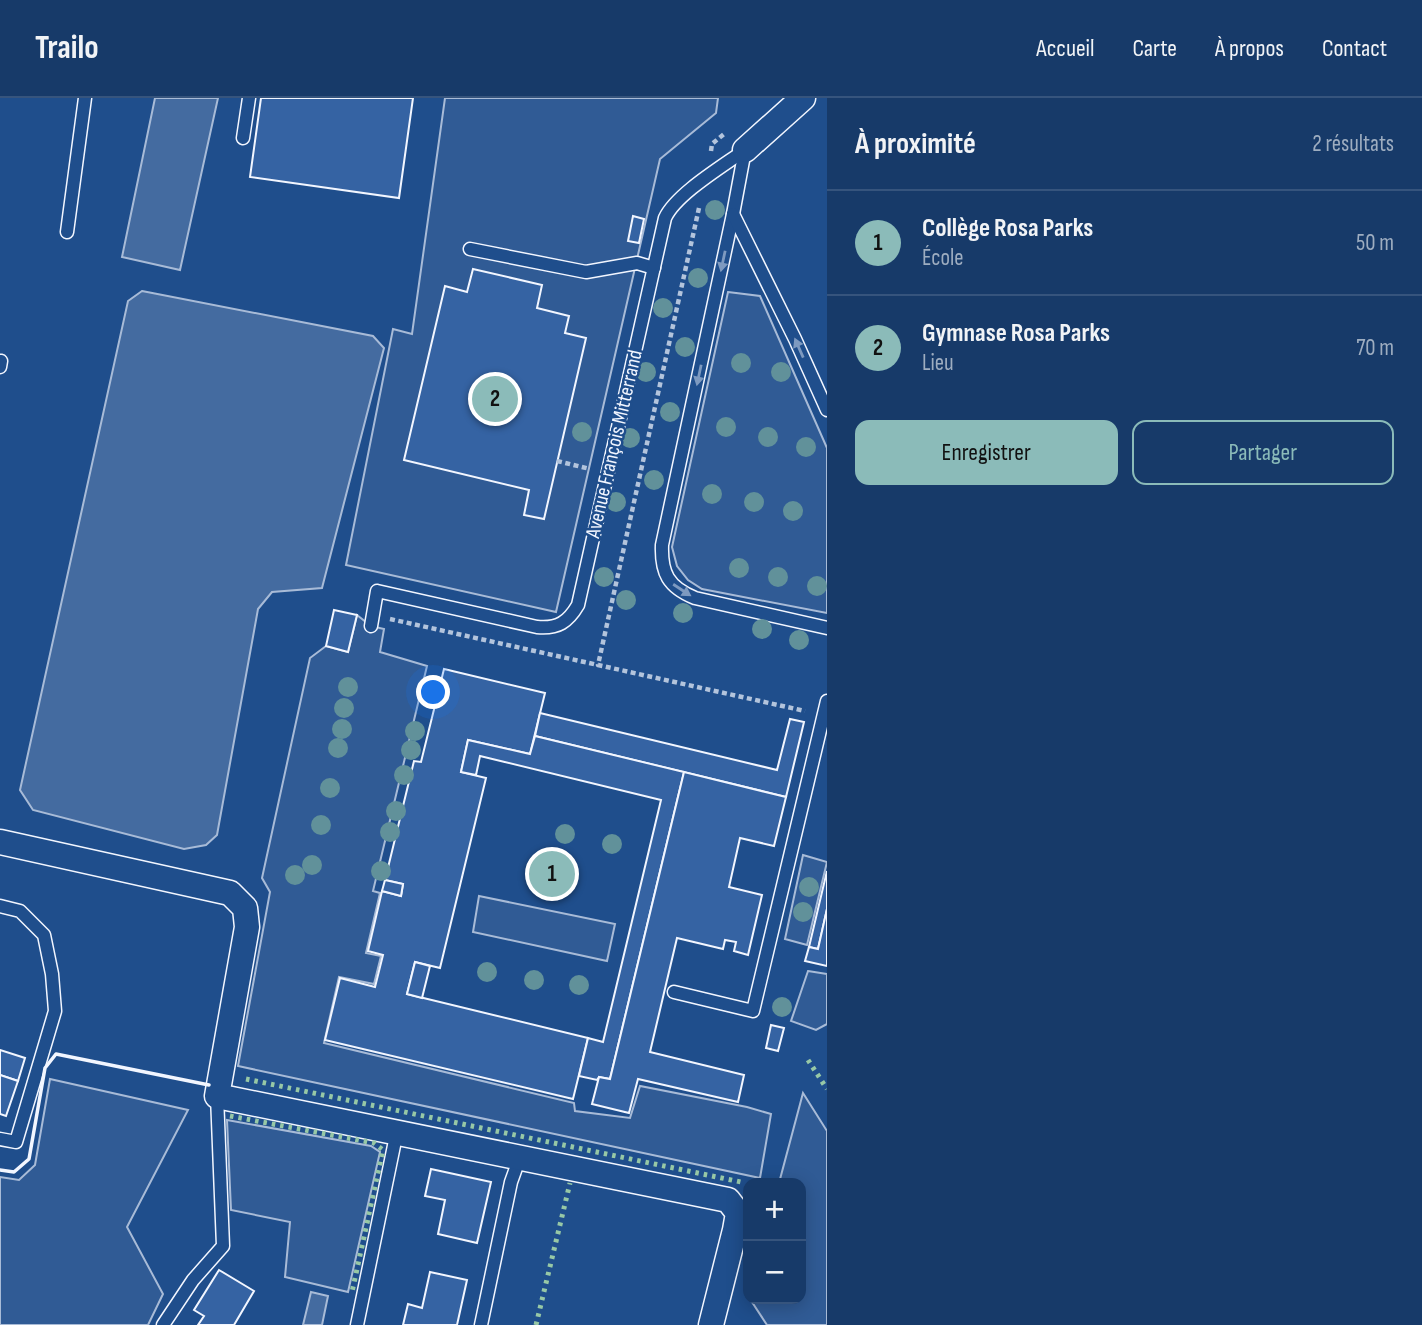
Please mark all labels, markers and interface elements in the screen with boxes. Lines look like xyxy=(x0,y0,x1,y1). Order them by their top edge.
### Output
text: Trailo xyxy=(35,28,99,68)
text: Accueil xyxy=(1036,34,1095,63)
text: Carte xyxy=(1133,34,1177,63)
text: À propos xyxy=(1215,34,1284,63)
text: Contact xyxy=(1322,34,1387,63)
text: À proximité xyxy=(855,126,976,162)
text: 2 résultats xyxy=(1312,130,1394,158)
text: Collège Rosa Parks xyxy=(922,213,1093,244)
text: 1 xyxy=(873,229,883,257)
text: 50 m xyxy=(1356,229,1394,257)
text: École xyxy=(922,244,964,272)
one-way arrow xyxy=(718,250,729,272)
text: Gymnase Rosa Parks xyxy=(922,318,1110,349)
text: 2 xyxy=(873,334,883,362)
text: 70 m xyxy=(1356,334,1394,362)
one-way arrow xyxy=(793,337,804,358)
street label: Avenue François Mitterrand xyxy=(580,348,648,541)
text: Lieu xyxy=(922,349,954,377)
one-way arrow xyxy=(693,364,704,386)
pin: 2 xyxy=(472,373,518,425)
button: Enregistrer xyxy=(855,420,1118,485)
button: Partager xyxy=(1132,420,1394,485)
one-way arrow xyxy=(673,583,691,597)
your location xyxy=(416,675,450,709)
pin: 1 xyxy=(529,848,575,900)
map controls xyxy=(743,1178,806,1304)
button: + xyxy=(743,1178,806,1241)
button: − xyxy=(743,1241,806,1304)

